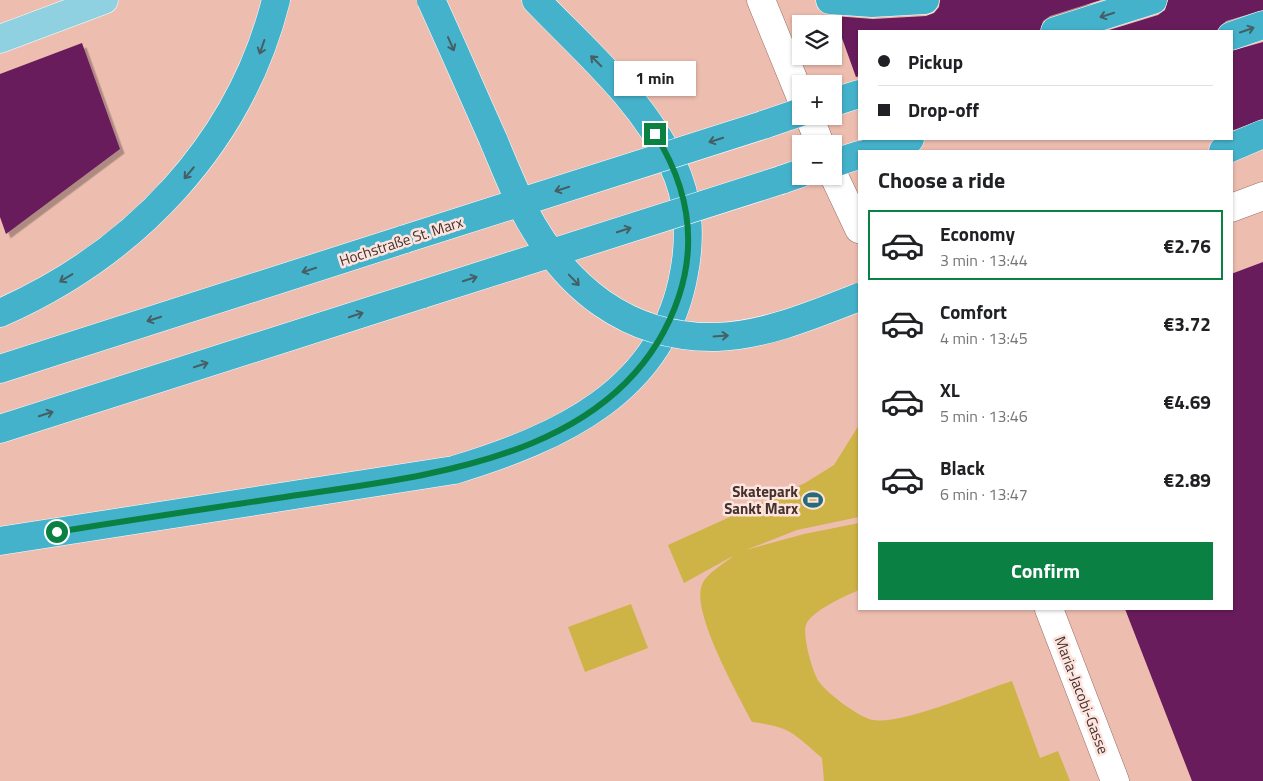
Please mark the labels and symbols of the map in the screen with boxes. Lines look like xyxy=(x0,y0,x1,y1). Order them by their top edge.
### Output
one-way arrow xyxy=(1099,11,1115,20)
one-way arrow xyxy=(1239,25,1254,34)
one-way arrow xyxy=(447,36,457,51)
one-way arrow xyxy=(257,38,266,54)
one-way arrow xyxy=(590,55,602,67)
callout: 1 min xyxy=(614,62,696,96)
route end xyxy=(644,123,666,145)
one-way arrow xyxy=(709,135,725,145)
one-way arrow xyxy=(184,166,195,179)
one-way arrow xyxy=(554,185,570,194)
street label: Hochstraße St. Marx xyxy=(336,210,466,272)
one-way arrow xyxy=(616,224,632,234)
one-way arrow xyxy=(302,266,317,275)
one-way arrow xyxy=(60,274,74,284)
one-way arrow xyxy=(461,274,477,284)
one-way arrow xyxy=(568,274,580,287)
one-way arrow xyxy=(348,310,364,320)
one-way arrow xyxy=(146,315,162,325)
one-way arrow xyxy=(713,331,729,340)
one-way arrow xyxy=(193,359,209,369)
one-way arrow xyxy=(38,409,54,419)
place label: Skatepark Sankt Marx xyxy=(724,480,798,520)
sports icon: Skatepark Sankt Marx xyxy=(802,489,824,511)
route start xyxy=(46,521,68,543)
street label: Maria-Jacobi-Gasse xyxy=(1049,633,1115,757)

